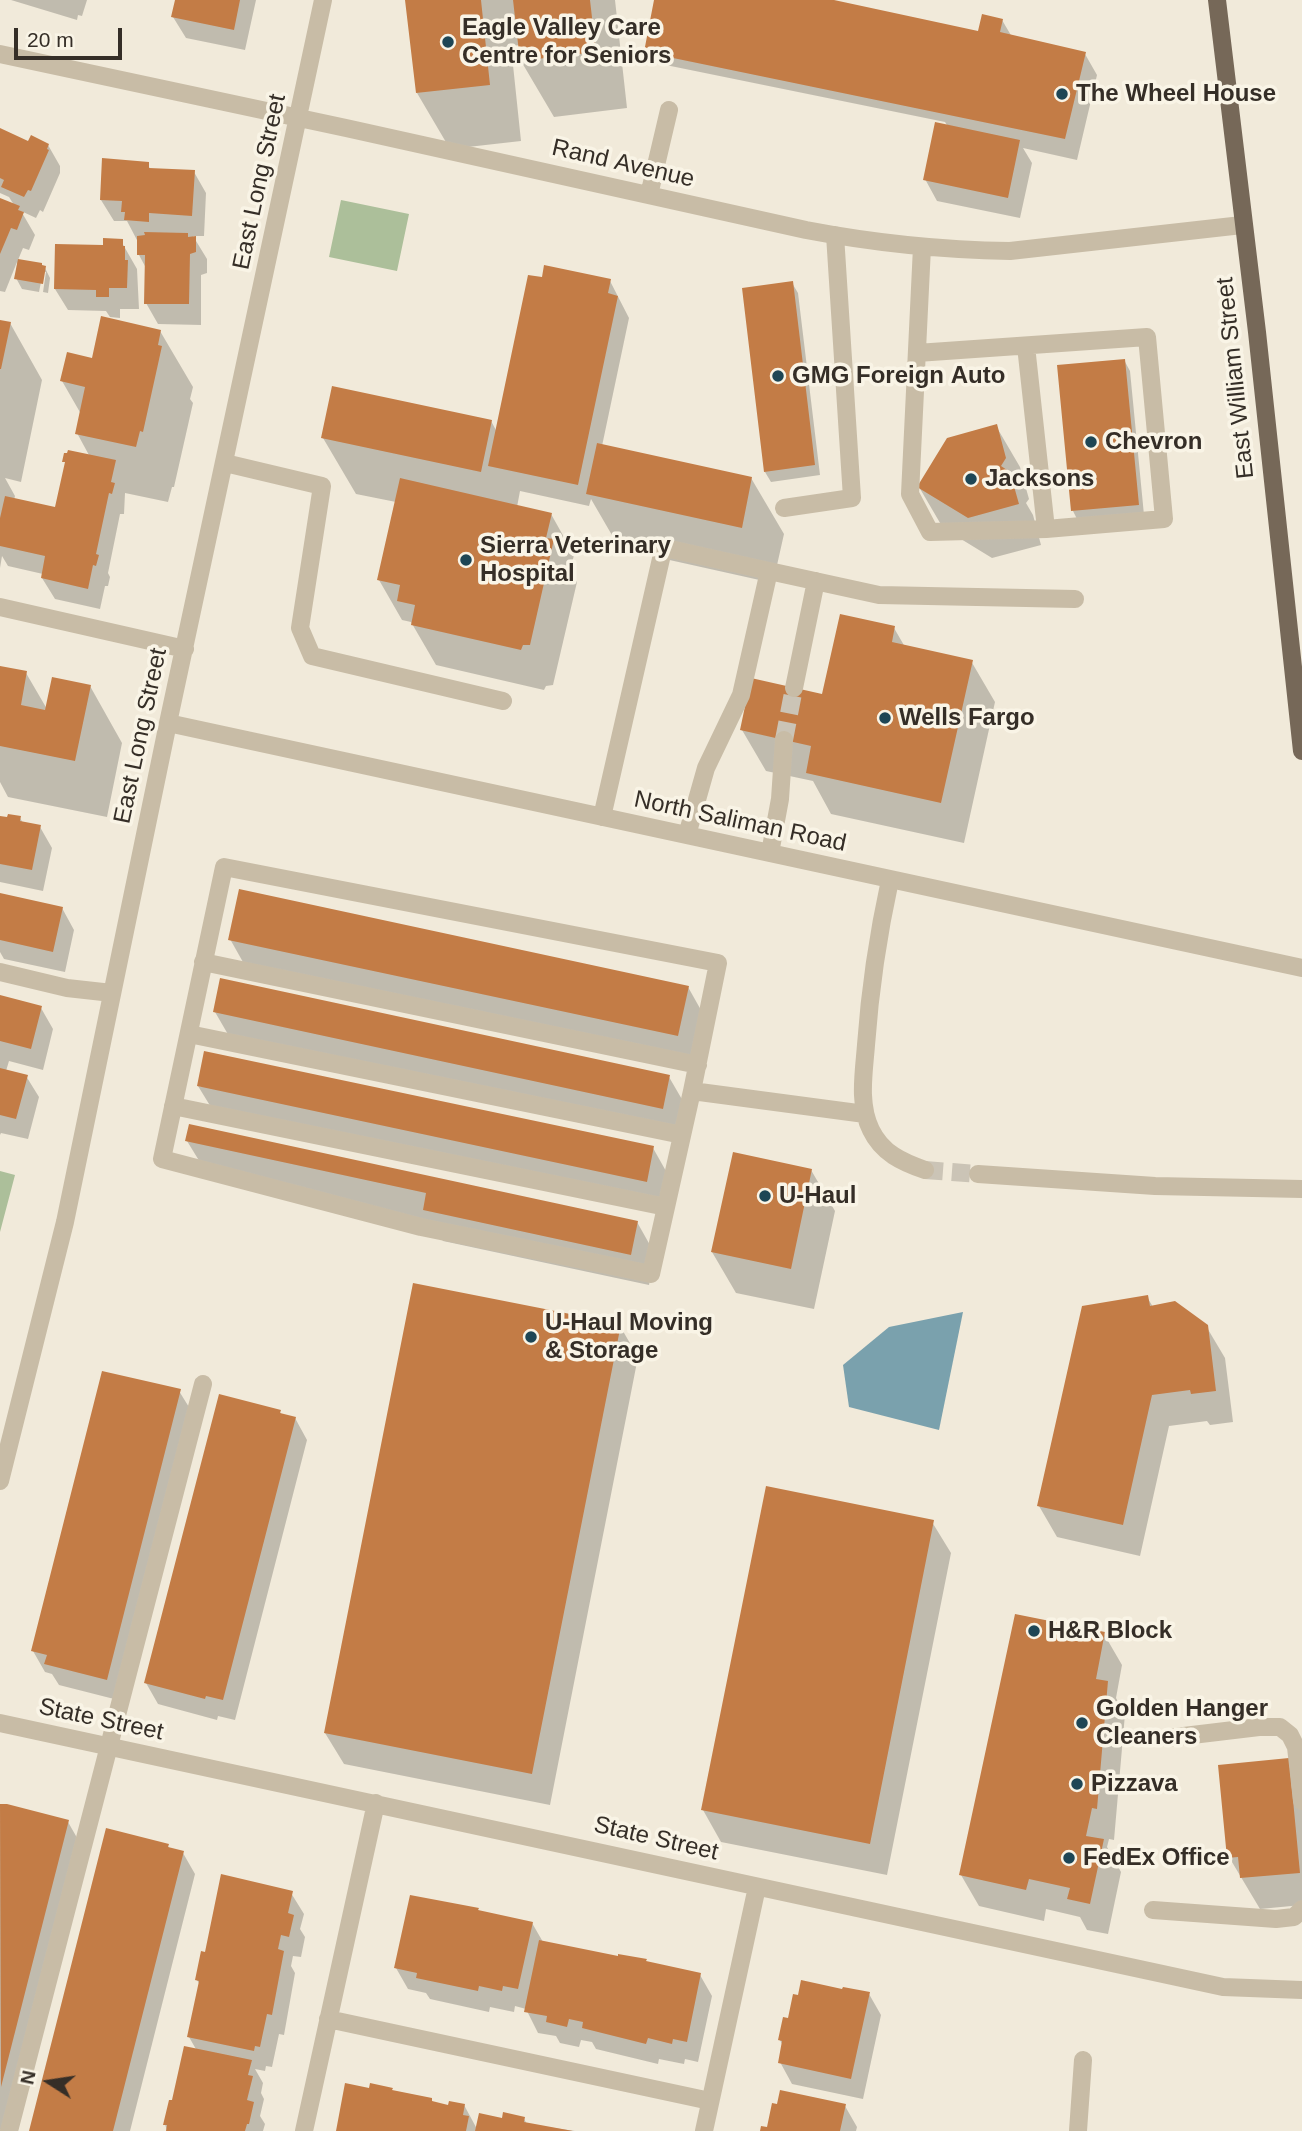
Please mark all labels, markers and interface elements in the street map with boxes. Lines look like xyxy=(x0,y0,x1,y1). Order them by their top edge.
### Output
scale bar xyxy=(18,14,126,58)
place label: Eagle Valley Care Centre for Seniors xyxy=(462,14,671,70)
text: 20 m xyxy=(27,28,74,51)
marker: Eagle Valley Care Centre for Seniors xyxy=(440,34,456,50)
place label: The Wheel House xyxy=(1076,80,1276,108)
marker: The Wheel House xyxy=(1054,86,1070,102)
street label: East Long Street xyxy=(227,92,293,272)
street label: Rand Avenue xyxy=(549,134,697,194)
street label: East William Street xyxy=(1211,276,1261,480)
place label: GMG Foreign Auto xyxy=(792,362,1005,390)
marker: GMG Foreign Auto xyxy=(770,368,786,384)
place label: Chevron xyxy=(1105,428,1202,456)
marker: Chevron xyxy=(1083,434,1099,450)
place label: Jacksons xyxy=(985,465,1094,493)
marker: Jacksons xyxy=(963,471,979,487)
place label: Sierra Veterinary Hospital xyxy=(480,532,671,588)
marker: Sierra Veterinary Hospital xyxy=(458,552,474,568)
street label: East Long Street xyxy=(108,646,174,826)
place label: Wells Fargo xyxy=(899,704,1035,732)
marker: Wells Fargo xyxy=(877,710,893,726)
street label: North Saliman Road xyxy=(631,785,849,859)
place label: U-Haul xyxy=(779,1182,856,1210)
marker: U-Haul xyxy=(757,1188,773,1204)
place label: U-Haul Moving & Storage xyxy=(545,1309,713,1365)
marker: U-Haul Moving & Storage xyxy=(523,1329,539,1345)
place label: H&R Block xyxy=(1048,1617,1172,1645)
marker: H&R Block xyxy=(1026,1623,1042,1639)
street label: State Street xyxy=(36,1693,166,1747)
place label: Golden Hanger Cleaners xyxy=(1096,1695,1268,1751)
marker: Golden Hanger Cleaners xyxy=(1074,1715,1090,1731)
place label: Pizzava xyxy=(1091,1770,1178,1798)
marker: Pizzava xyxy=(1069,1776,1085,1792)
street label: State Street xyxy=(591,1811,721,1867)
place label: FedEx Office xyxy=(1083,1844,1230,1872)
marker: FedEx Office xyxy=(1061,1850,1077,1866)
north arrow xyxy=(14,2047,84,2117)
text: N xyxy=(16,2069,40,2086)

